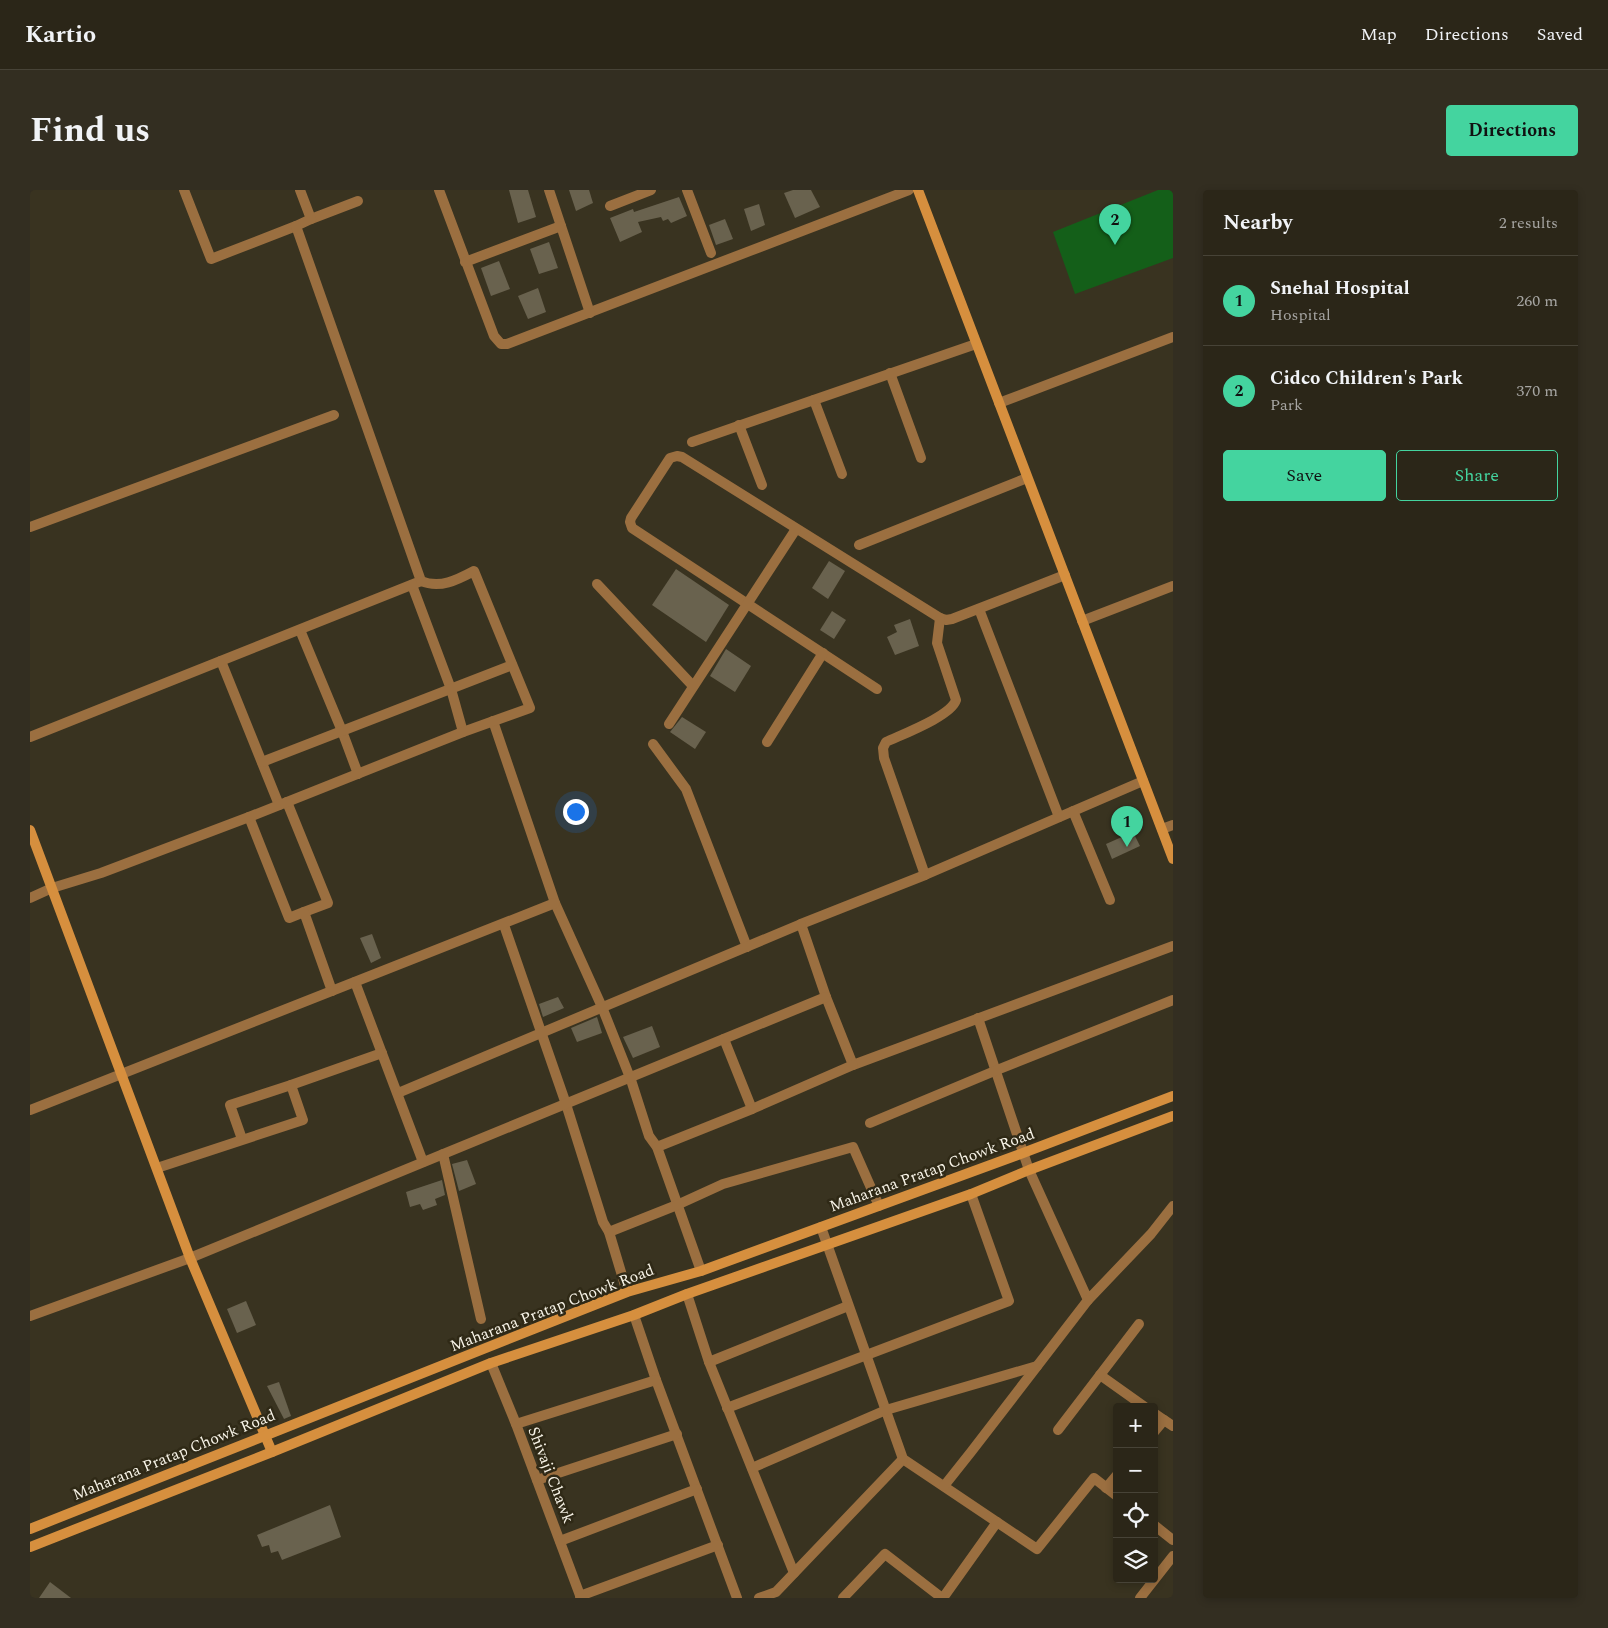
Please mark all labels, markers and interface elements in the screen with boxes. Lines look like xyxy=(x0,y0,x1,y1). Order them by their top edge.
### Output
text: Kartio xyxy=(25,17,96,53)
text: Map xyxy=(1361,21,1397,48)
text: Directions xyxy=(1425,21,1509,48)
text: Saved xyxy=(1537,21,1583,48)
text: Find us xyxy=(30,104,150,157)
button: Directions xyxy=(1446,105,1578,156)
pin: 2 xyxy=(1099,204,1131,245)
text: Nearby xyxy=(1223,207,1293,239)
text: 2 results xyxy=(1499,211,1558,235)
text: Snehal Hospital xyxy=(1270,274,1410,303)
text: 1 xyxy=(1235,289,1243,313)
text: 260 m xyxy=(1516,289,1558,313)
text: Hospital xyxy=(1270,303,1331,327)
text: Cidco Children's Park xyxy=(1270,364,1463,393)
text: 2 xyxy=(1235,379,1243,403)
text: 370 m xyxy=(1516,379,1558,403)
text: Park xyxy=(1270,393,1303,417)
button: Save xyxy=(1223,450,1386,501)
button: Share xyxy=(1396,450,1558,501)
your location xyxy=(563,799,589,825)
pin: 1 xyxy=(1111,806,1143,847)
street label: Maharana Pratap Chowk Road xyxy=(826,1122,1038,1218)
street label: Maharana Pratap Chowk Road xyxy=(446,1258,658,1358)
street label: Maharana Pratap Chowk Road xyxy=(69,1403,279,1507)
map controls xyxy=(1113,1403,1158,1583)
button: + xyxy=(1113,1403,1158,1448)
street label: Shivaji Chawk xyxy=(522,1423,580,1527)
button: − xyxy=(1113,1448,1158,1493)
button: locate xyxy=(1113,1493,1158,1538)
button: layers xyxy=(1113,1538,1158,1583)

